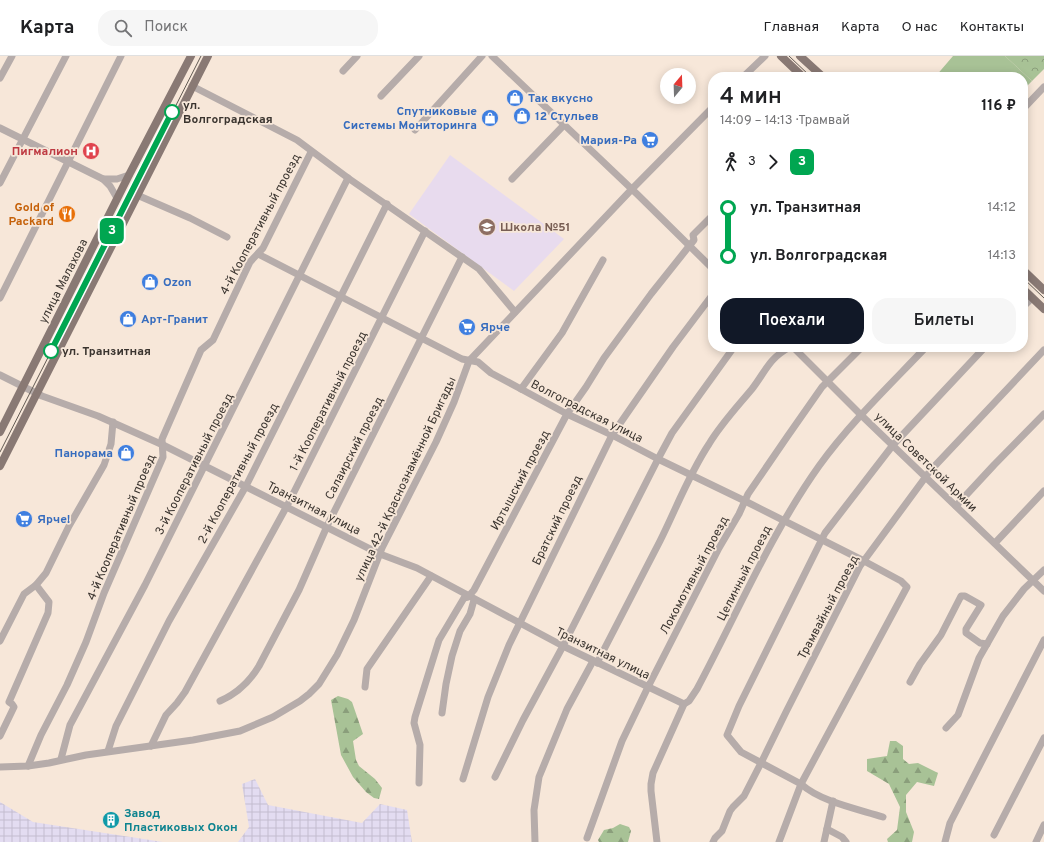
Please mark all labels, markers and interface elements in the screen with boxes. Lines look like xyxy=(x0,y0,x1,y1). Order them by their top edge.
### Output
search box xyxy=(98,10,378,46)
text: Карта xyxy=(20,16,74,40)
icon: search xyxy=(112,17,134,39)
text: Поиск xyxy=(144,18,188,37)
text: Главная xyxy=(764,19,819,36)
text: Карта xyxy=(841,19,879,36)
text: О нас xyxy=(901,19,938,36)
text: Контакты xyxy=(960,19,1024,36)
north arrow xyxy=(660,68,696,104)
map controls xyxy=(660,68,696,104)
text: 4 мин xyxy=(720,84,782,111)
shop icon: Так вкусно xyxy=(505,88,525,108)
place label: Так вкусно xyxy=(528,91,593,107)
text: 116 ₽ xyxy=(981,97,1016,116)
place label: ул. Волгоградская xyxy=(183,98,273,128)
marker: ул. Волгоградская xyxy=(164,104,180,120)
place label: Спутниковые Системы Мониторинга xyxy=(343,104,477,134)
shop icon: 12 Стульев xyxy=(512,106,532,126)
shop icon: Спутниковые Системы Мониторинга xyxy=(480,108,500,128)
place label: 12 Стульев xyxy=(535,109,599,125)
text: 14:09 – 14:13 · Трамвай xyxy=(720,113,850,129)
supermarket icon: Мария-Ра xyxy=(640,130,660,150)
place label: Мария-Ра xyxy=(580,133,637,149)
hospital icon: Пигмалион xyxy=(81,141,101,161)
place label: Пигмалион xyxy=(12,144,78,160)
street label: 4-й Кооперативный проезд xyxy=(217,151,305,298)
icon: walk xyxy=(720,151,742,173)
icon: forward xyxy=(762,151,784,173)
text: 3 xyxy=(798,153,806,170)
text: 3 xyxy=(748,154,756,170)
text: ул. Транзитная xyxy=(750,199,861,218)
place label: Gold of Packard xyxy=(8,200,55,230)
text: 14:12 xyxy=(988,200,1016,216)
restaurant icon: Gold of Packard xyxy=(57,204,77,224)
school or university icon: Школа №51 xyxy=(477,217,497,237)
line badge: 3 xyxy=(99,218,125,244)
place label: Школа №51 xyxy=(500,220,570,236)
text: 3 xyxy=(108,222,116,239)
street label: улица Малахова xyxy=(36,236,92,326)
text: ул. Волгоградская xyxy=(750,247,887,266)
text: 14:13 xyxy=(988,248,1016,264)
shop icon: Ozon xyxy=(140,272,160,292)
place label: Ozon xyxy=(163,275,192,291)
button: Поехали xyxy=(720,298,864,344)
button: Билеты xyxy=(872,298,1016,344)
shop icon: Арт-Гранит xyxy=(118,309,138,329)
place label: Арт-Гранит xyxy=(141,312,208,328)
supermarket icon: Ярче xyxy=(457,317,477,337)
place label: Ярче xyxy=(480,320,510,336)
street label: 1-й Кооперативный проезд xyxy=(287,329,371,474)
marker: ул. Транзитная xyxy=(43,343,59,359)
place label: ул. Транзитная xyxy=(62,344,151,360)
street label: улица 42-й Краснознамённой Бригады xyxy=(351,374,461,584)
street label: Волгоградская улица xyxy=(528,377,645,447)
street label: 3-й Кооперативный проезд xyxy=(152,391,238,538)
street label: Салаирский проезд xyxy=(322,394,388,503)
street label: 2-й Кооперативный проезд xyxy=(195,400,283,547)
street label: улица Советской Армии xyxy=(870,409,980,516)
street label: Иртышский проезд xyxy=(488,427,554,533)
shop icon: Панорама xyxy=(116,443,136,463)
place label: Панорама xyxy=(55,446,113,462)
street label: 4-й Кооперативный проезд xyxy=(84,452,160,603)
street label: Братский проезд xyxy=(529,473,587,568)
street label: Транзитная улица xyxy=(264,478,363,539)
supermarket icon: Ярче! xyxy=(14,509,34,529)
place label: Ярче! xyxy=(37,512,70,528)
street label: Локомотивный проезд xyxy=(657,513,733,637)
street label: Целинный проезд xyxy=(714,523,776,624)
street label: Трамвайный проезд xyxy=(795,553,863,662)
street label: Транзитная улица xyxy=(553,624,652,684)
place label: Завод Пластиковых Окон xyxy=(124,806,238,836)
building icon: Завод Пластиковых Окон xyxy=(101,810,121,830)

